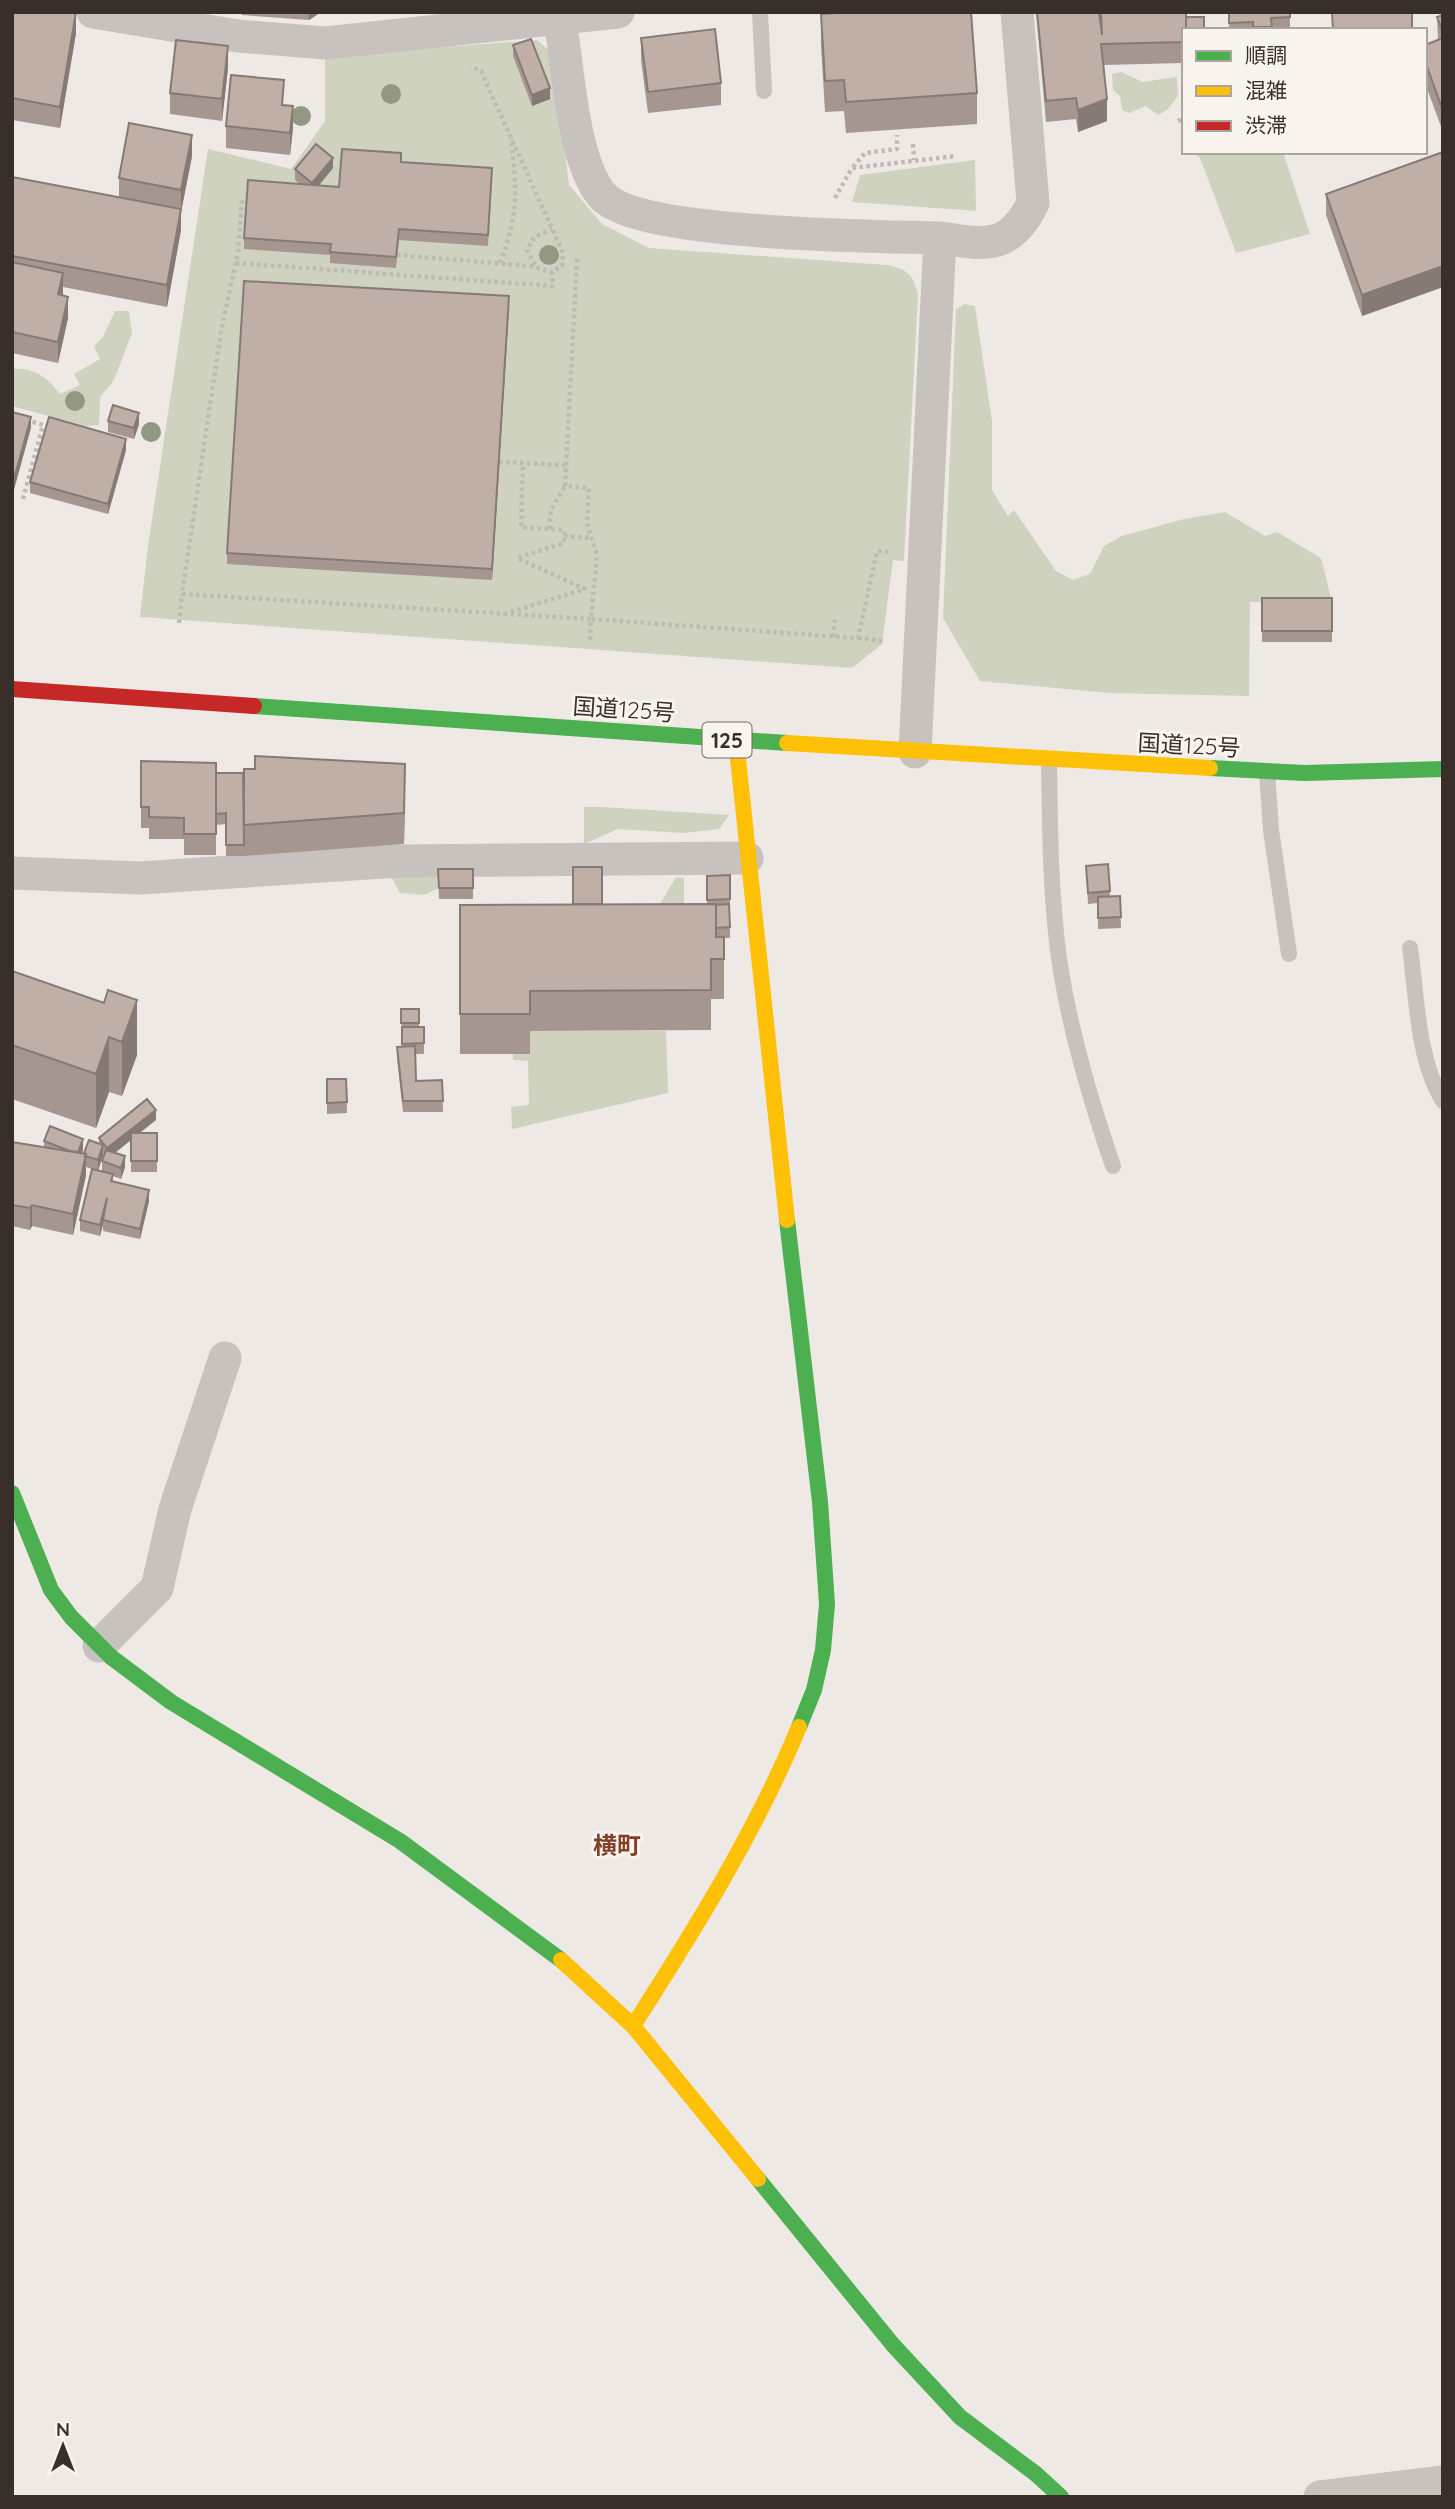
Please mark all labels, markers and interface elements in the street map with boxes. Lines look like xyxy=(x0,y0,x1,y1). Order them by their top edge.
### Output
legend xyxy=(1182,28,1427,154)
text: 順調 xyxy=(1245,42,1287,68)
text: 混雑 xyxy=(1245,77,1287,103)
text: 渋滞 xyxy=(1245,112,1287,138)
street label: 国道125号 xyxy=(572,691,676,727)
road number: 125 xyxy=(702,722,752,758)
street label: 国道125号 xyxy=(1137,728,1241,762)
district label: 横町 xyxy=(593,1830,641,1860)
north arrow xyxy=(28,2411,98,2481)
text: N xyxy=(56,2417,70,2441)

